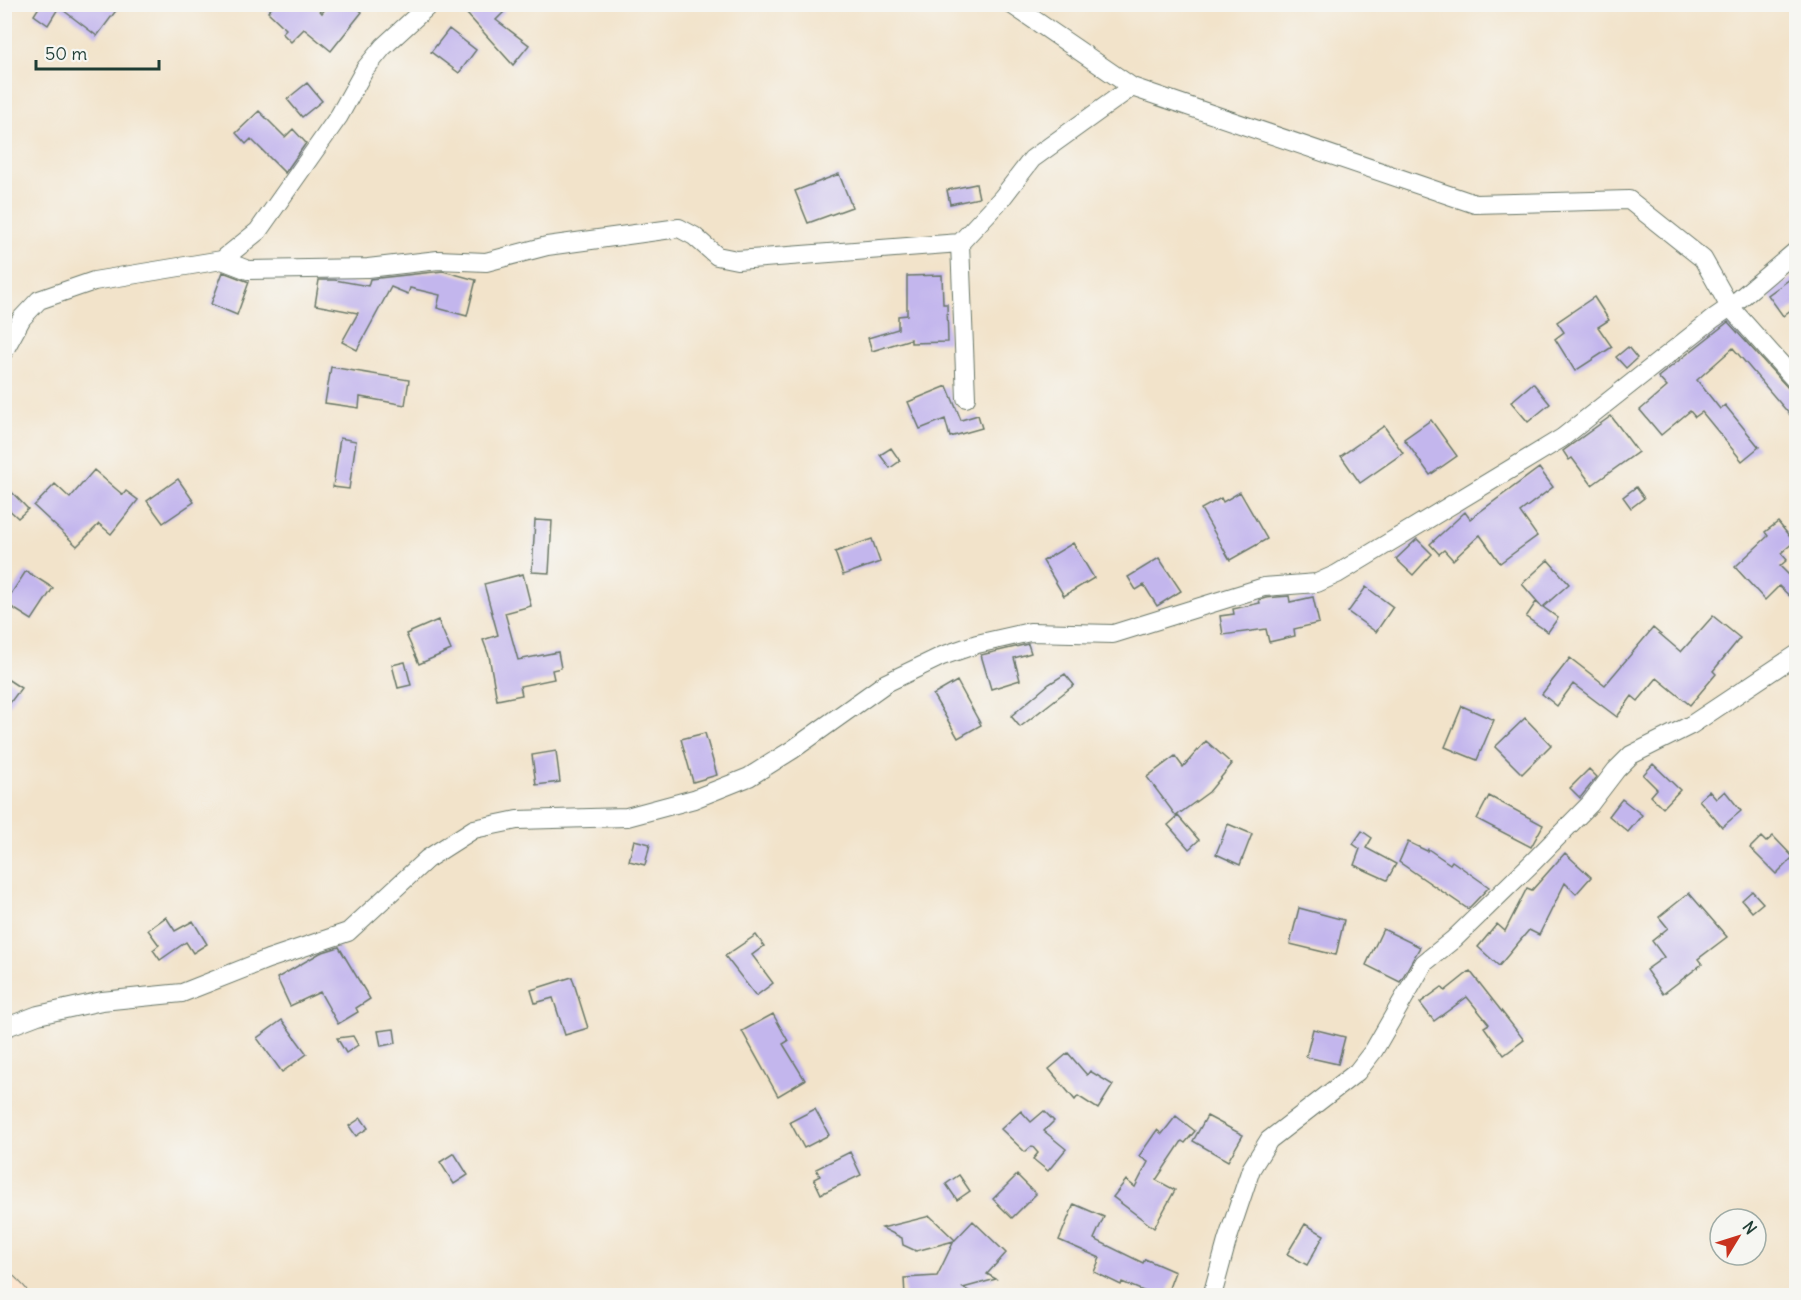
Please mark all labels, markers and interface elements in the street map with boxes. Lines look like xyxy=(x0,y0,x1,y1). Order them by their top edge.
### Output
scale bar xyxy=(36,33,159,71)
text: 50 m xyxy=(45,42,87,65)
north arrow xyxy=(1708,1207,1768,1267)
text: N xyxy=(1739,1217,1761,1238)

